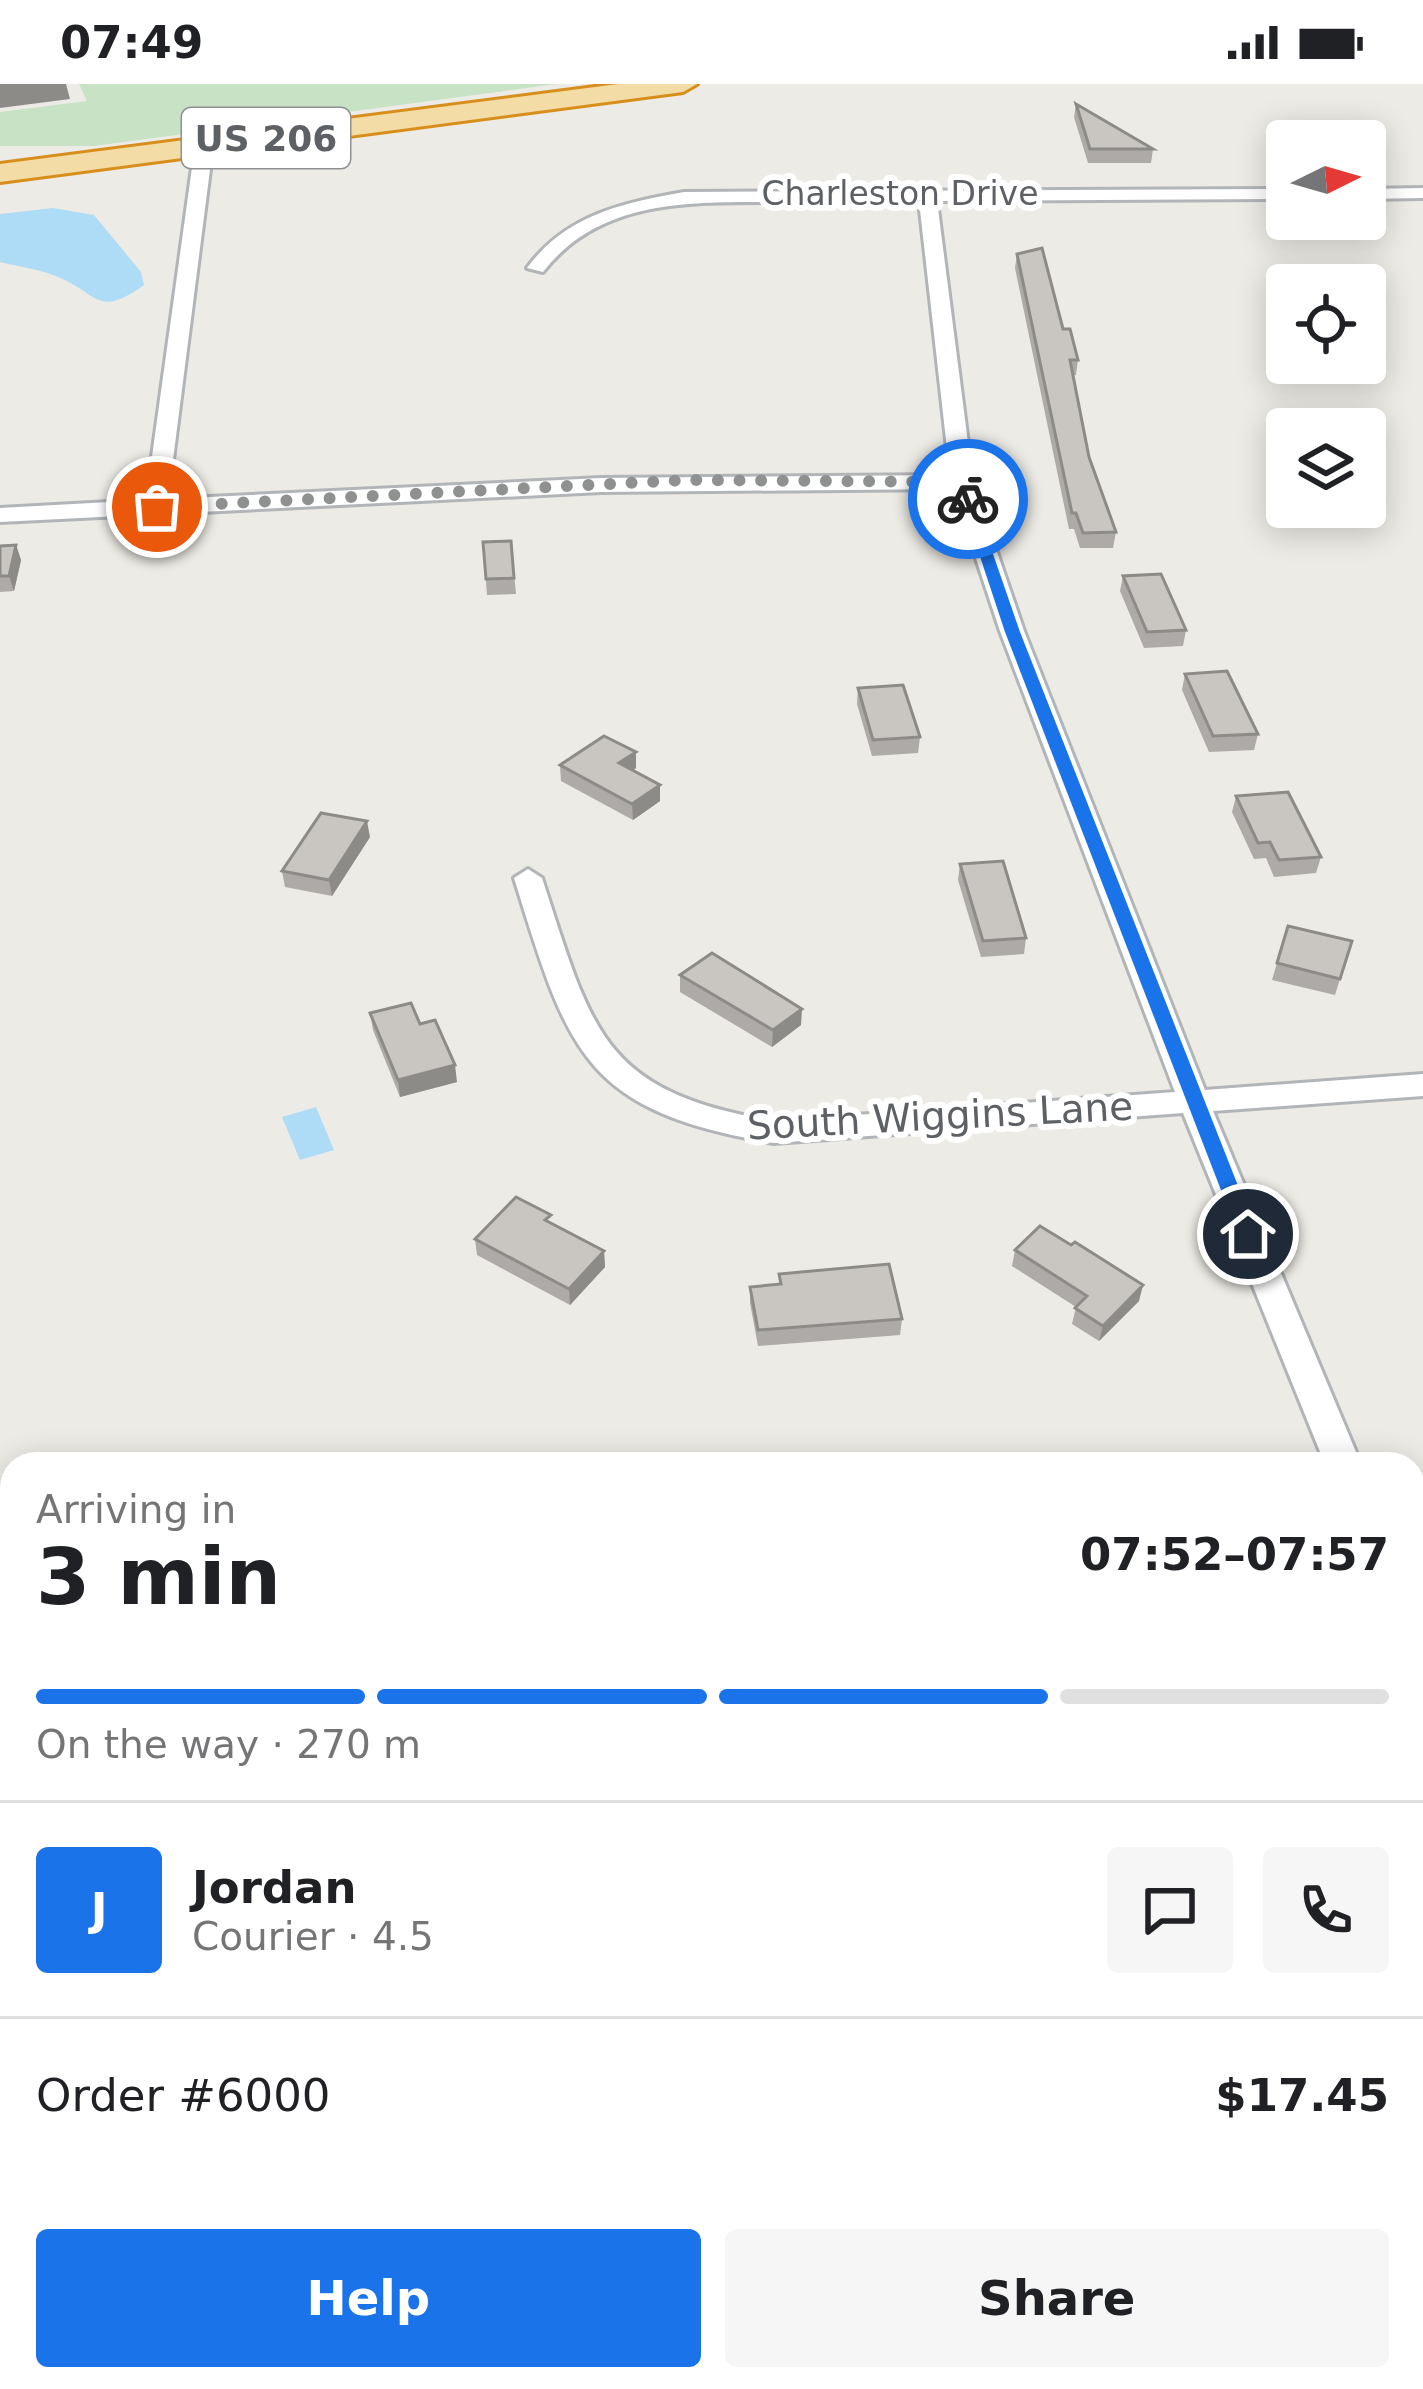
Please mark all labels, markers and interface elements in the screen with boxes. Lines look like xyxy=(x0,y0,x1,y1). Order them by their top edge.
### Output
text: 07:49 xyxy=(60,16,203,69)
road number: US 206 xyxy=(182,108,350,168)
north arrow xyxy=(1266,120,1386,240)
map controls xyxy=(1266,120,1386,528)
street label: Charleston Drive xyxy=(762,174,1038,213)
button: locate xyxy=(1266,264,1386,384)
button: layers xyxy=(1266,408,1386,528)
courier xyxy=(908,439,1028,559)
pin xyxy=(106,456,208,558)
icon: bike xyxy=(935,466,1001,532)
icon: bag xyxy=(124,474,190,540)
street label: South Wiggins Lane xyxy=(746,1083,1134,1149)
pin xyxy=(1197,1183,1299,1285)
icon: home xyxy=(1215,1201,1281,1267)
text: Arriving in xyxy=(36,1487,236,1532)
text: 07:52–07:57 xyxy=(1080,1528,1389,1581)
text: 3 min xyxy=(36,1532,281,1622)
text: On the way · 270 m xyxy=(36,1722,421,1767)
button: chat xyxy=(1107,1847,1233,1973)
button: phone xyxy=(1263,1847,1389,1973)
text: Jordan xyxy=(192,1861,356,1914)
text: J xyxy=(91,1883,107,1936)
text: Courier · 4.5 xyxy=(192,1914,434,1959)
text: Order #6000 xyxy=(36,2069,330,2122)
text: $17.45 xyxy=(1215,2069,1389,2122)
button: Help xyxy=(36,2229,701,2367)
button: Share xyxy=(725,2229,1389,2367)

